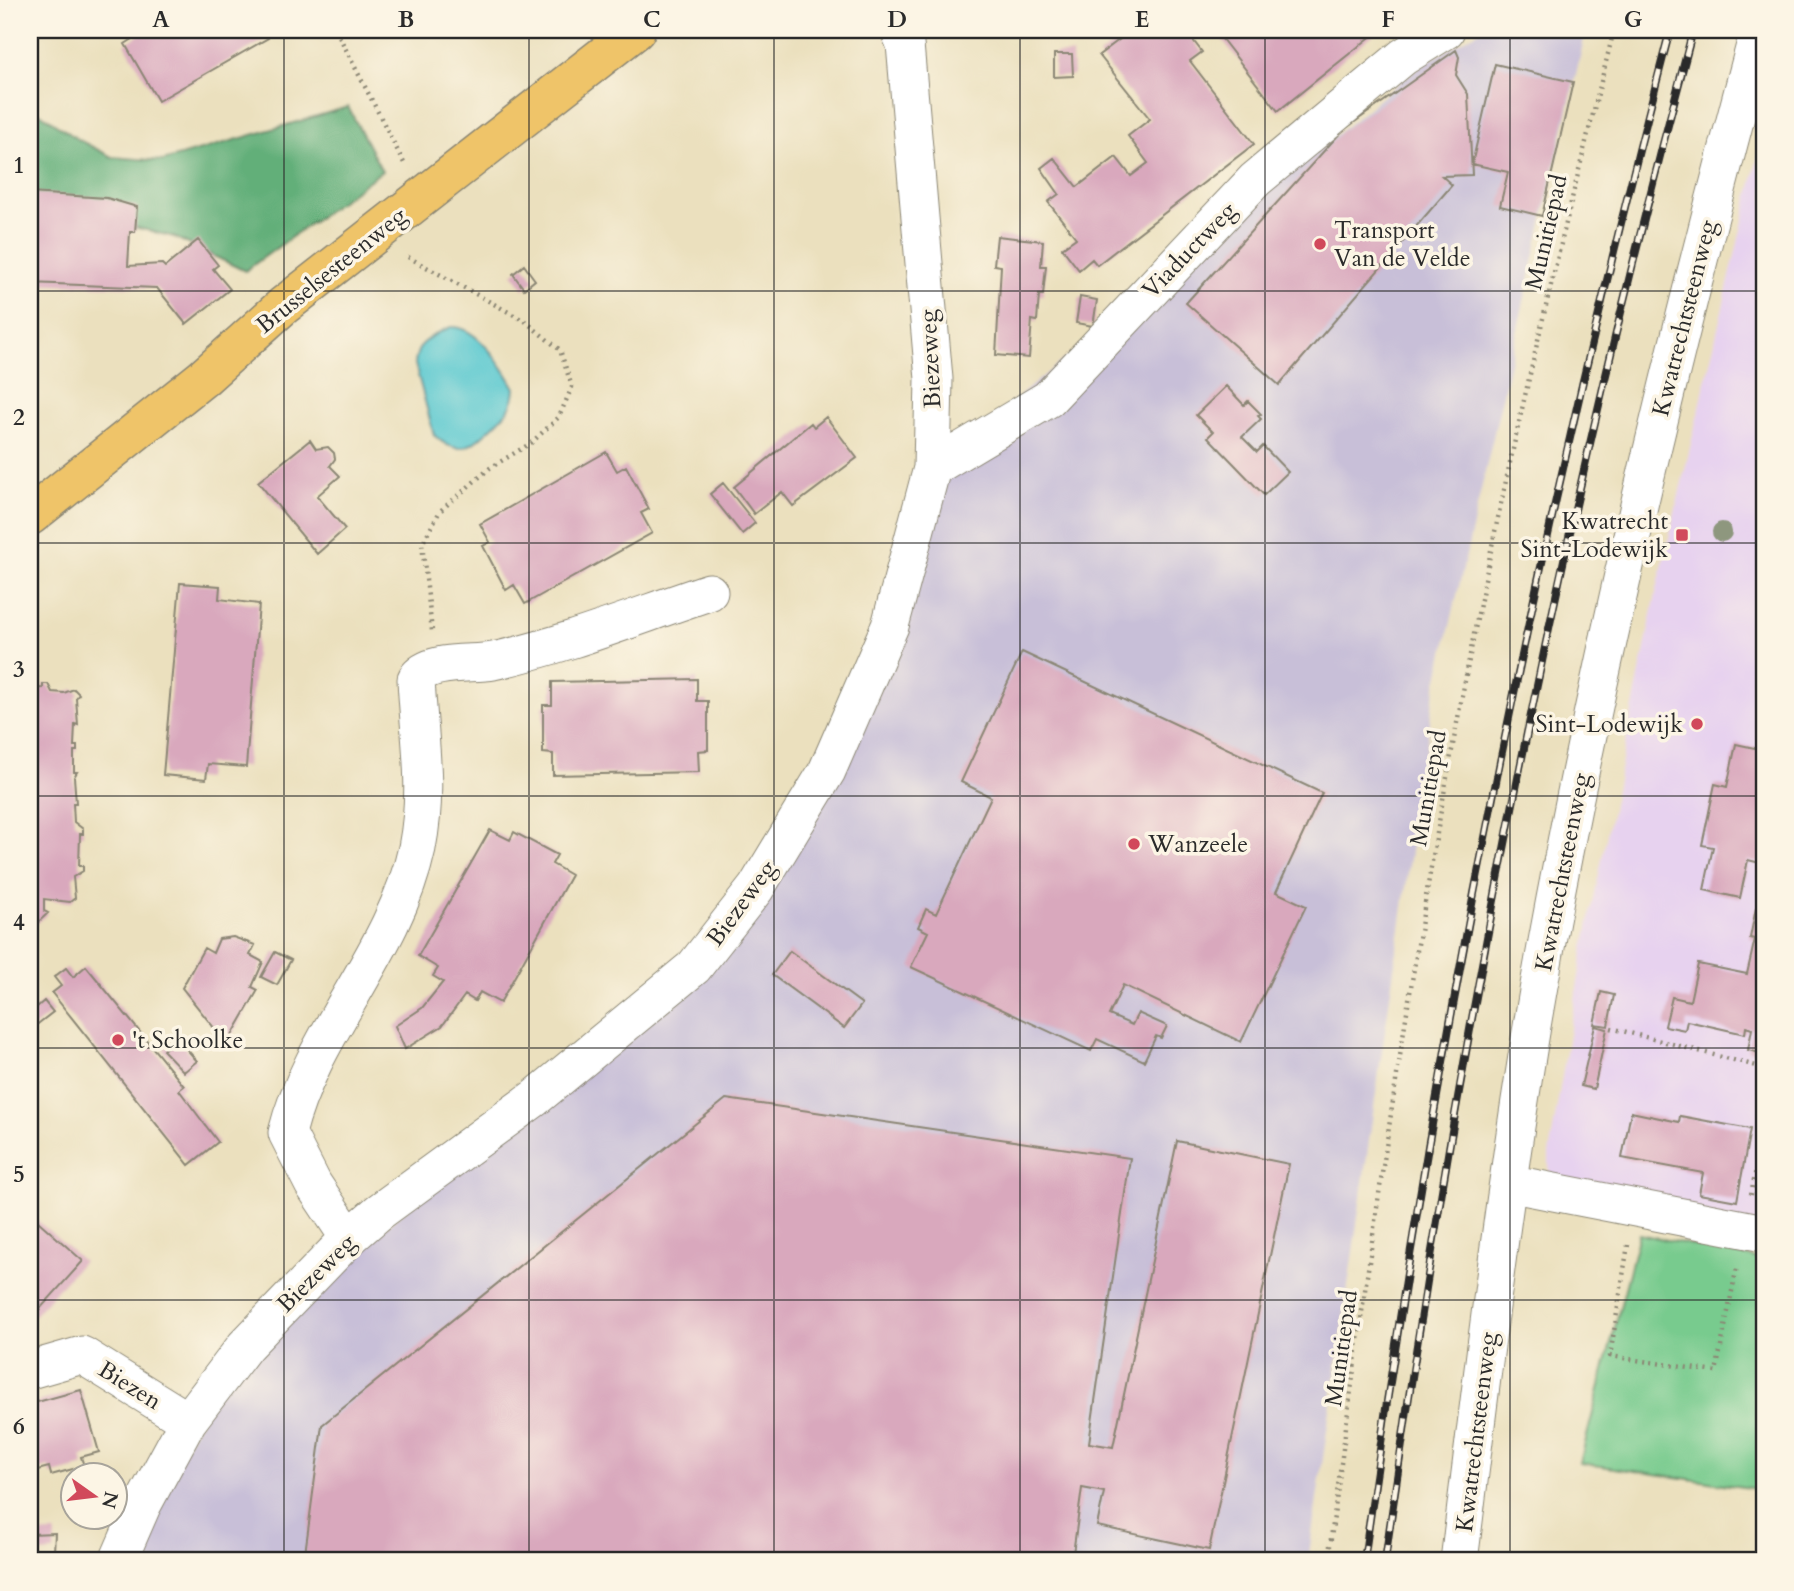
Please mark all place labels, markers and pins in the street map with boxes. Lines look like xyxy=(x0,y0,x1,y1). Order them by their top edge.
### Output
place label: Transport Van de Velde xyxy=(1334,214,1471,275)
marker: Transport Van de Velde xyxy=(1312,236,1328,252)
place label: Kwatrecht Sint-Lodewijk xyxy=(1521,505,1668,566)
marker: Kwatrecht Sint-Lodewijk xyxy=(1674,527,1690,543)
place label: Sint-Lodewijk xyxy=(1536,708,1683,741)
marker: Sint-Lodewijk xyxy=(1689,716,1705,732)
place label: Wanzeele xyxy=(1147,828,1248,861)
marker: Wanzeele xyxy=(1126,836,1142,852)
place label: 't Schoolke xyxy=(132,1024,243,1057)
marker: 't Schoolke xyxy=(110,1032,126,1048)

